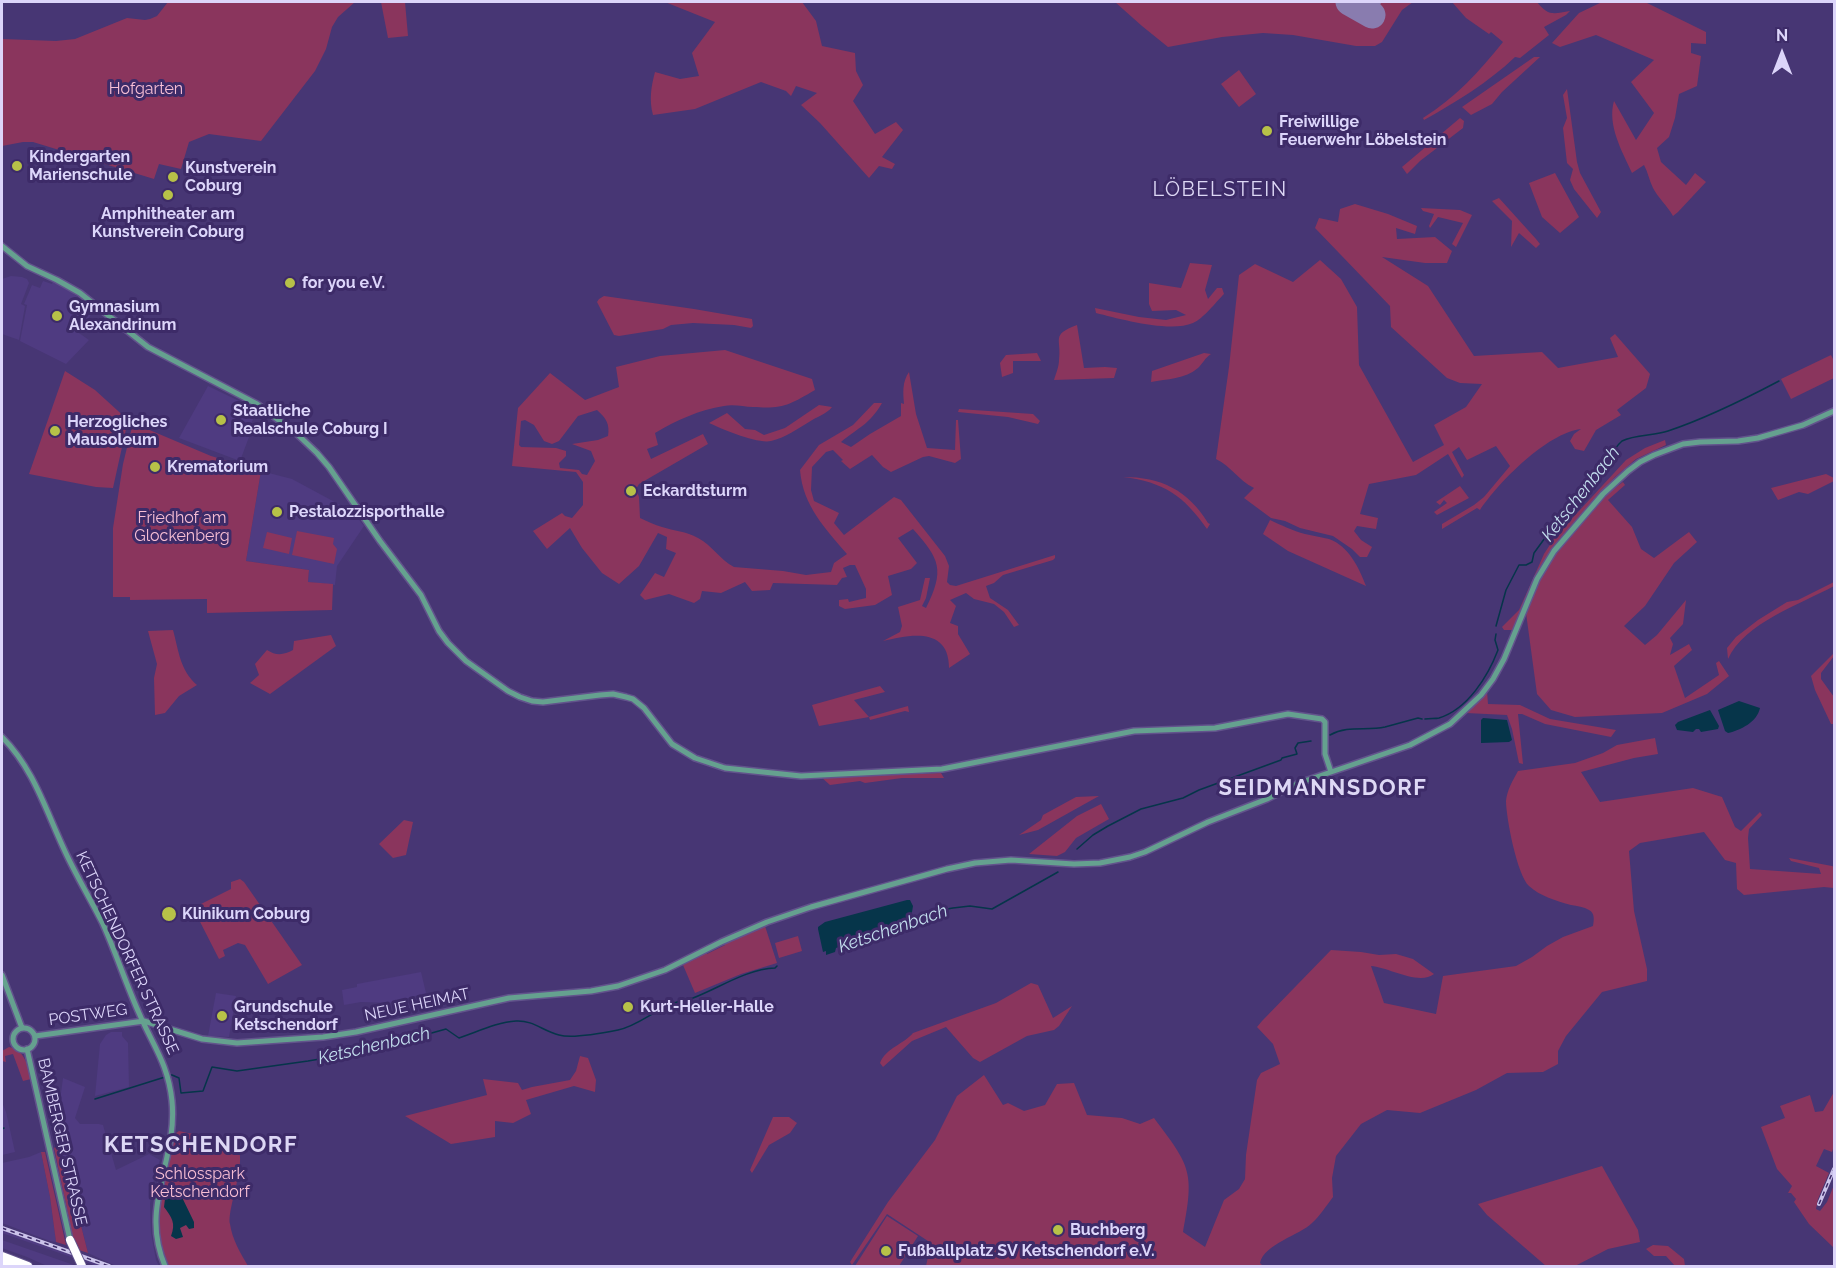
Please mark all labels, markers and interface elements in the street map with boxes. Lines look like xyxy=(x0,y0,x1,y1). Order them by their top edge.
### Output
north arrow xyxy=(1752,24,1812,84)
text: N xyxy=(1776,26,1788,45)
park label: Hofgarten xyxy=(109,79,183,99)
place label: Freiwillige Feuerwehr Löbelstein xyxy=(1279,112,1446,150)
marker: Freiwillige Feuerwehr Löbelstein xyxy=(1260,124,1274,138)
place label: Kindergarten Marienschule xyxy=(29,147,133,185)
place label: Kunstverein Coburg xyxy=(185,158,276,196)
marker: Kindergarten Marienschule xyxy=(10,159,24,173)
marker: Kunstverein Coburg xyxy=(166,170,180,184)
district label: LÖBELSTEIN xyxy=(1152,178,1288,202)
marker: Amphitheater am Kunstverein Coburg xyxy=(161,188,175,202)
place label: Amphitheater am Kunstverein Coburg xyxy=(92,204,244,242)
place label: for you e.V. xyxy=(302,273,385,293)
marker: for you e.V. xyxy=(283,276,297,290)
place label: Gymnasium Alexandrinum xyxy=(69,297,176,335)
marker: Gymnasium Alexandrinum xyxy=(50,309,64,323)
place label: Staatliche Realschule Coburg I xyxy=(233,401,388,439)
place label: Herzogliches Mausoleum xyxy=(67,412,167,450)
marker: Staatliche Realschule Coburg I xyxy=(214,413,228,427)
marker: Herzogliches Mausoleum xyxy=(48,424,62,438)
water label: Ketschenbach xyxy=(1537,442,1625,546)
place label: Krematorium xyxy=(167,457,268,477)
marker: Krematorium xyxy=(148,460,162,474)
place label: Eckardtsturm xyxy=(643,481,747,501)
marker: Eckardtsturm xyxy=(624,484,638,498)
place label: Pestalozzisporthalle xyxy=(289,502,445,522)
marker: Pestalozzisporthalle xyxy=(270,505,284,519)
park label: Friedhof am Glockenberg xyxy=(134,508,230,546)
district label: SEIDMANNSDORF xyxy=(1219,775,1427,801)
street label: KETSCHENDORFER STRASSE xyxy=(71,849,183,1057)
water label: Ketschenbach xyxy=(835,900,951,958)
place label: Klinikum Coburg xyxy=(182,904,310,924)
marker: Klinikum Coburg xyxy=(160,905,178,923)
street label: NEUE HEIMAT xyxy=(363,984,471,1026)
place label: Grundschule Ketschendorf xyxy=(234,997,338,1035)
place label: Kurt-Heller-Halle xyxy=(640,997,774,1017)
street label: POSTWEG xyxy=(47,1000,129,1030)
marker: Kurt-Heller-Halle xyxy=(621,1000,635,1014)
marker: Grundschule Ketschendorf xyxy=(215,1009,229,1023)
water label: Ketschenbach xyxy=(316,1023,432,1069)
street label: BAMBERGER STRASSE xyxy=(33,1056,91,1228)
district label: KETSCHENDORF xyxy=(104,1132,298,1158)
park label: Schlosspark Ketschendorf xyxy=(150,1164,250,1202)
place label: Buchberg xyxy=(1070,1220,1145,1240)
marker: Buchberg xyxy=(1051,1223,1065,1237)
place label: Fußballplatz SV Ketschendorf e.V. xyxy=(898,1241,1155,1261)
marker: Fußballplatz SV Ketschendorf e.V. xyxy=(879,1244,893,1258)

